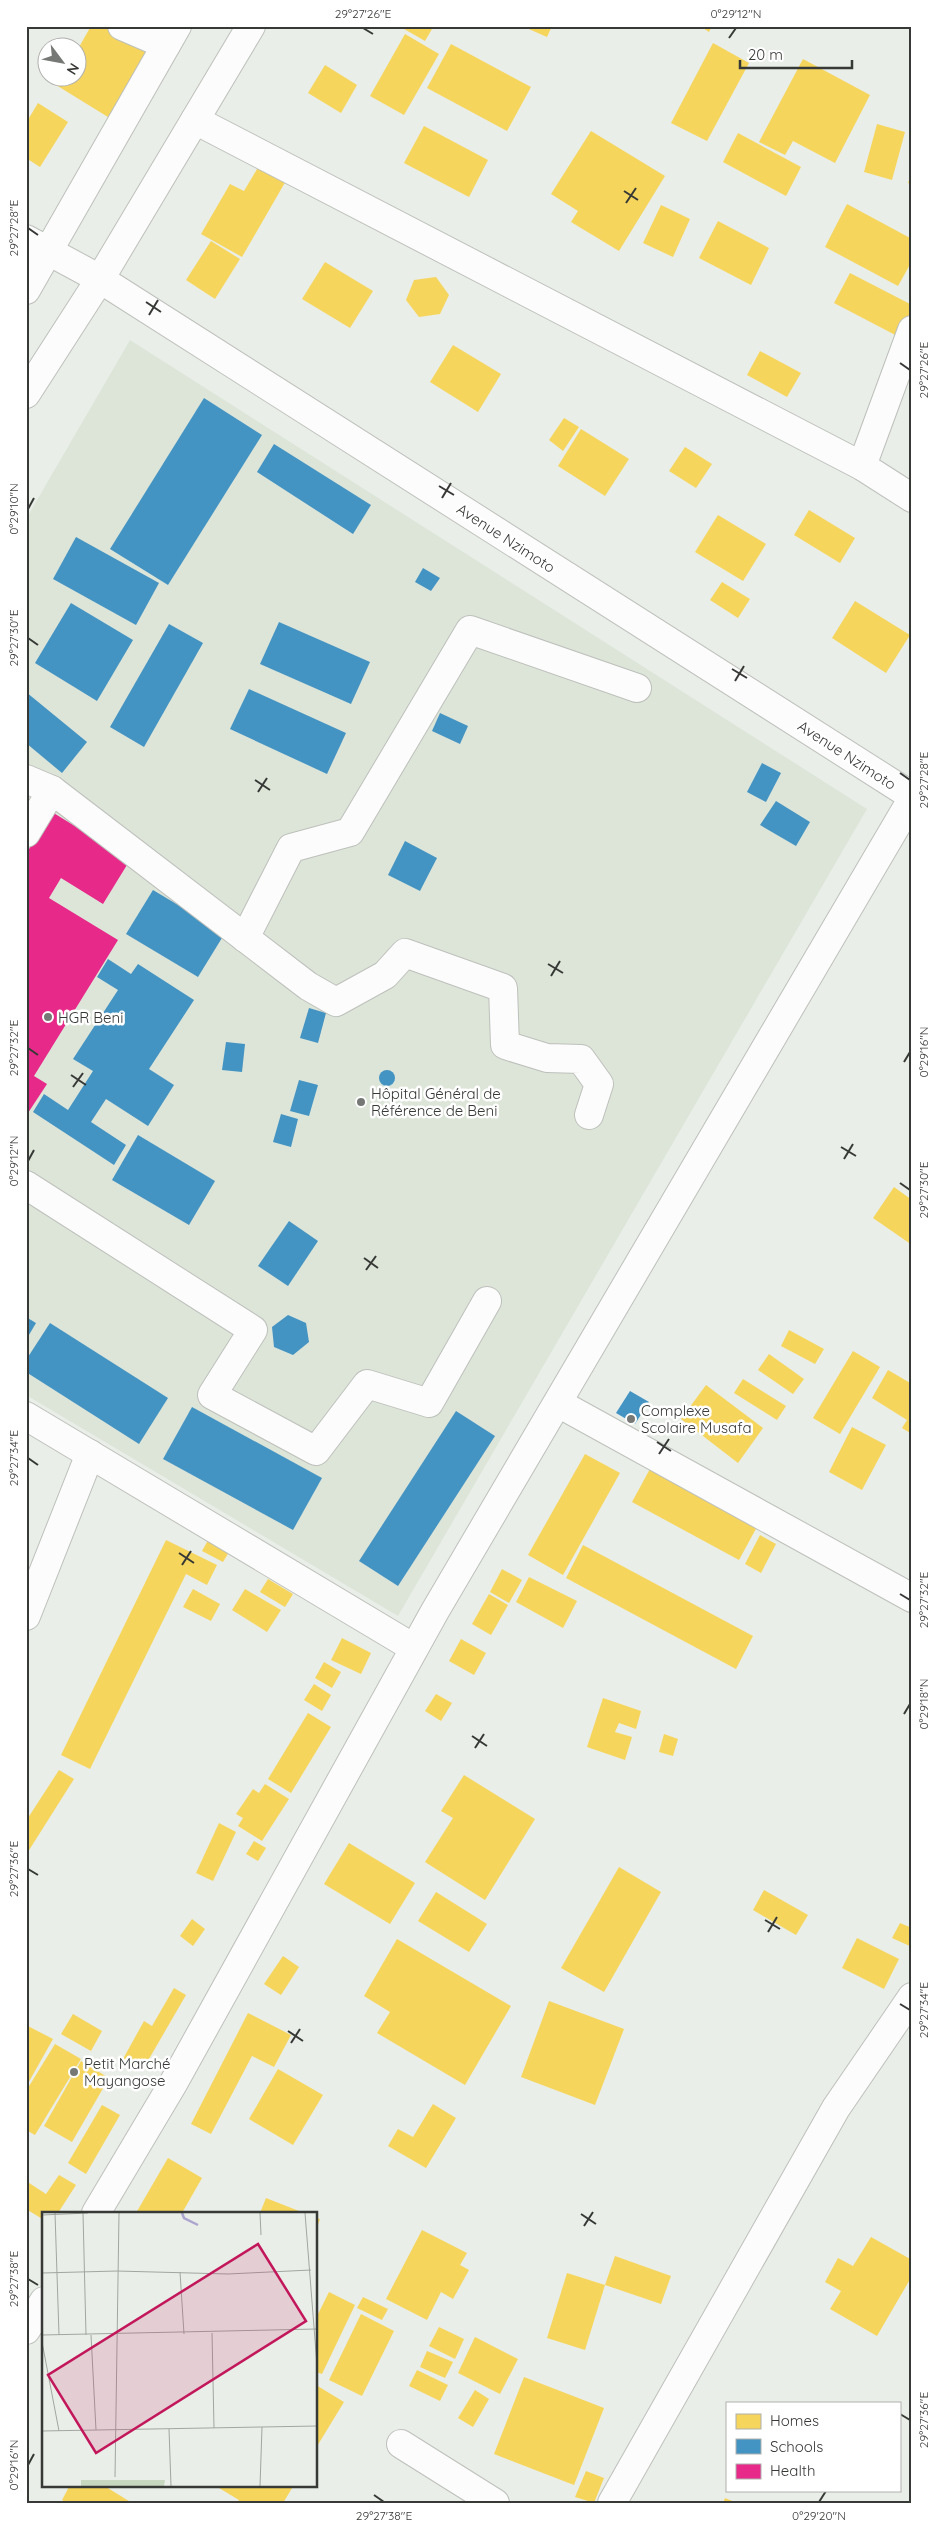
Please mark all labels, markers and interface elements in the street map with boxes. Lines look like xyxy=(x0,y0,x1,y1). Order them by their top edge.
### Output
text: 29°27'26"E xyxy=(335,6,392,21)
text: 0°29'12"N xyxy=(710,6,762,21)
north arrow xyxy=(38,38,88,88)
scale bar xyxy=(740,38,853,70)
text: 20 m xyxy=(748,45,783,64)
text: N xyxy=(63,60,83,78)
text: 29°27'28"E xyxy=(6,199,21,256)
text: 29°27'26"E xyxy=(916,341,931,398)
text: 0°29'10"N xyxy=(6,483,21,535)
street label: Avenue Nzimoto xyxy=(453,499,559,577)
text: 29°27'30"E xyxy=(6,609,21,667)
street label: Avenue Nzimoto xyxy=(794,716,900,794)
text: 29°27'28"E xyxy=(916,751,931,808)
place label: HGR Beni xyxy=(58,1008,123,1027)
marker: HGR Beni xyxy=(42,1011,54,1023)
text: 29°27'32"E xyxy=(6,1020,21,1076)
text: 0°29'16"N xyxy=(916,1026,931,1078)
place label: Hôpital Général de Référence de Beni xyxy=(371,1084,501,1120)
marker: Hôpital Général de Référence de Beni xyxy=(355,1096,367,1108)
text: 0°29'12"N xyxy=(6,1135,21,1187)
text: 29°27'30"E xyxy=(916,1161,931,1219)
place label: Complexe Scolaire Musafa xyxy=(641,1401,752,1437)
marker: Complexe Scolaire Musafa xyxy=(625,1413,637,1425)
text: 29°27'34"E xyxy=(6,1430,21,1486)
text: 29°27'32"E xyxy=(916,1572,931,1628)
text: 0°29'18"N xyxy=(916,1678,931,1730)
text: 29°27'36"E xyxy=(6,1841,21,1897)
text: 29°27'34"E xyxy=(916,1982,931,2038)
place label: Petit Marché Mayangose xyxy=(84,2054,170,2090)
marker: Petit Marché Mayangose xyxy=(68,2066,80,2078)
inset map xyxy=(42,2212,318,2486)
text: 29°27'38"E xyxy=(6,2251,21,2307)
text: 29°27'36"E xyxy=(916,2392,931,2448)
legend xyxy=(726,2402,900,2492)
text: Homes xyxy=(770,2411,819,2430)
text: Schools xyxy=(770,2437,823,2456)
text: 0°29'16"N xyxy=(6,2439,21,2491)
text: Health xyxy=(770,2461,815,2480)
text: 29°27'38"E xyxy=(356,2508,412,2523)
text: 0°29'20"N xyxy=(792,2508,846,2523)

